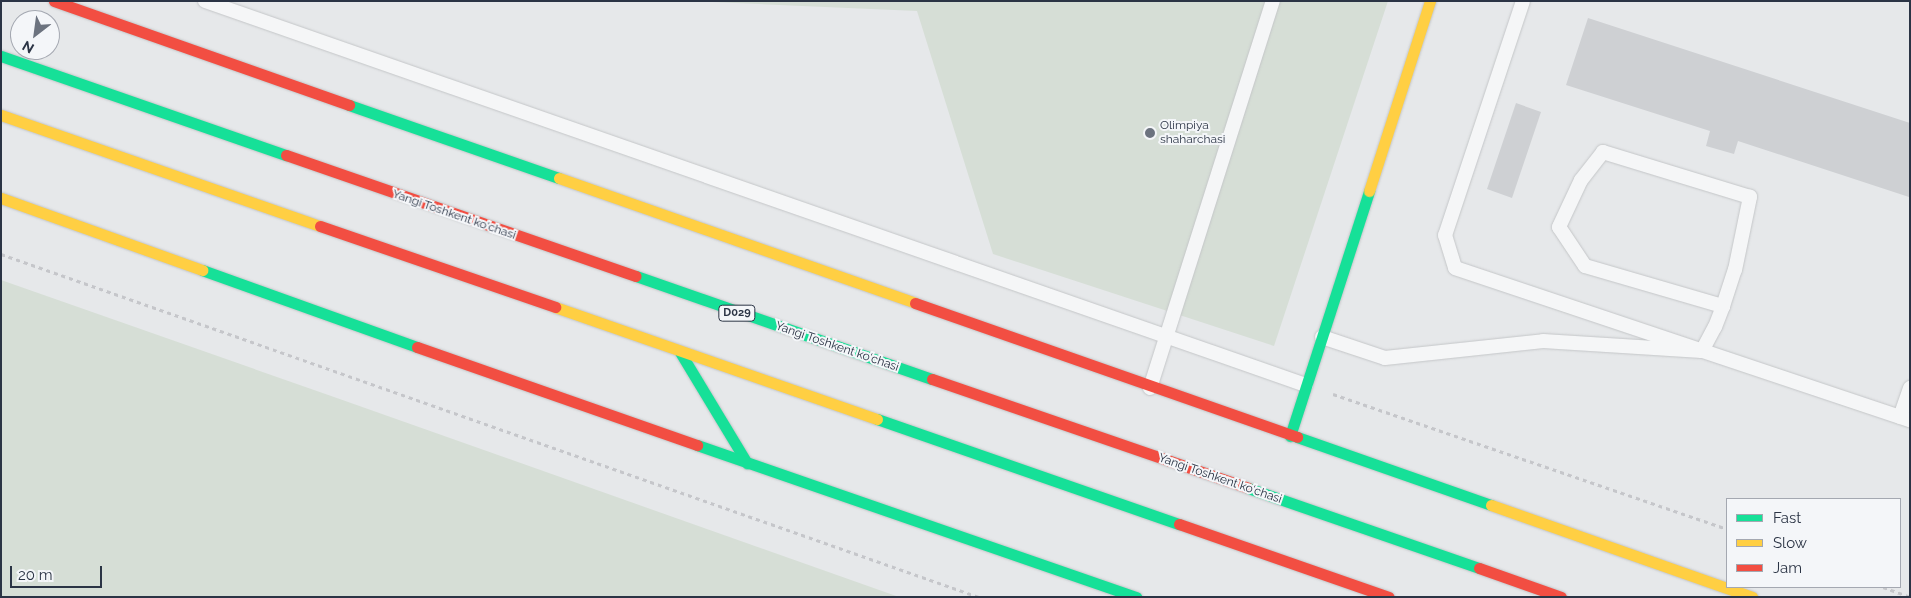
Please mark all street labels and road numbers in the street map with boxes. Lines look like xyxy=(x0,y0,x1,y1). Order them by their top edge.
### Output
street label: Yangi Toshkent ko‘chasi xyxy=(390,187,518,243)
road number: D029 xyxy=(718,304,756,322)
street label: Yangi Toshkent ko‘chasi xyxy=(773,319,901,375)
street label: Yangi Toshkent ko‘chasi xyxy=(1156,451,1284,507)

